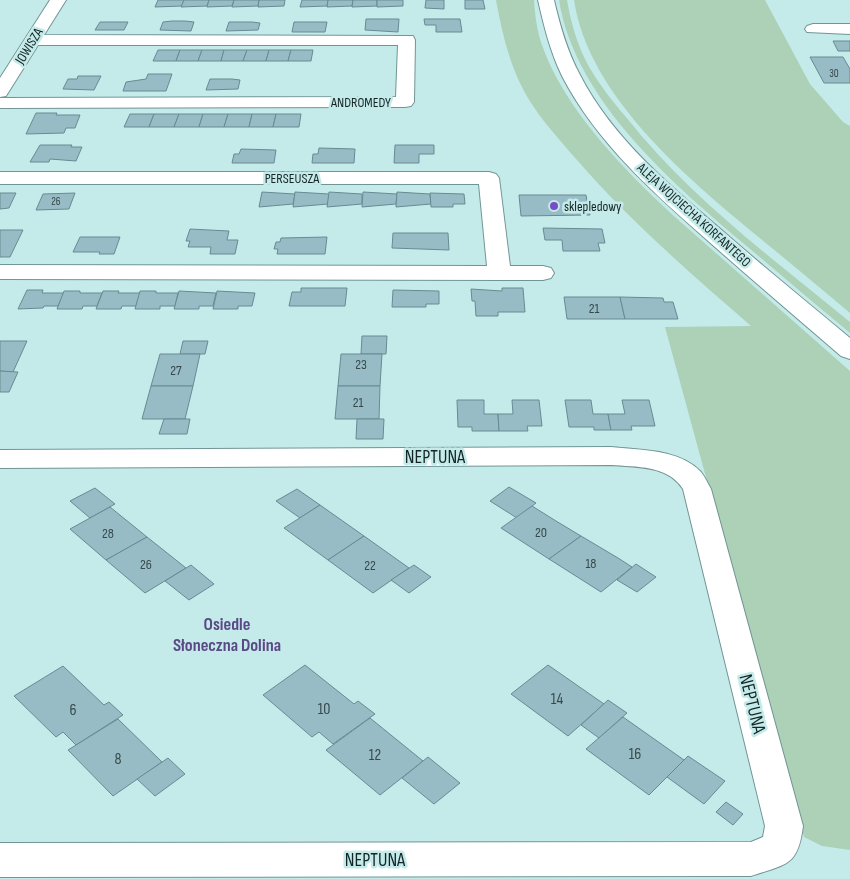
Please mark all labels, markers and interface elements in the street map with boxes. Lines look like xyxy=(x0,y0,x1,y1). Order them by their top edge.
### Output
street label: JOWISZA xyxy=(11,24,47,68)
house number: 30 xyxy=(829,67,839,80)
street label: ANDROMEDY xyxy=(330,94,391,111)
street label: ALEJA WOJCIECHA KORFANTEGO xyxy=(633,159,754,271)
street label: PERSEUSZA xyxy=(265,170,320,187)
house number: 26 xyxy=(51,195,61,208)
place label: sklepledowy xyxy=(564,198,622,215)
marker: sklepledowy xyxy=(548,200,560,212)
house number: 21 xyxy=(589,300,599,317)
house number: 23 xyxy=(355,356,367,373)
house number: 27 xyxy=(170,362,182,379)
house number: 21 xyxy=(353,394,363,411)
street label: NEPTUNA xyxy=(405,446,466,469)
house number: 20 xyxy=(535,524,547,541)
house number: 28 xyxy=(102,525,114,542)
house number: 18 xyxy=(585,555,597,572)
house number: 26 xyxy=(140,556,152,573)
house number: 22 xyxy=(364,557,376,574)
district label: Osiedle Słoneczna Dolina xyxy=(173,614,281,656)
street label: NEPTUNA xyxy=(734,672,771,737)
house number: 14 xyxy=(551,690,563,709)
house number: 10 xyxy=(318,700,330,719)
house number: 6 xyxy=(69,701,77,720)
house number: 16 xyxy=(629,745,641,764)
house number: 12 xyxy=(369,746,381,765)
house number: 8 xyxy=(114,750,122,769)
street label: NEPTUNA xyxy=(345,849,406,872)

